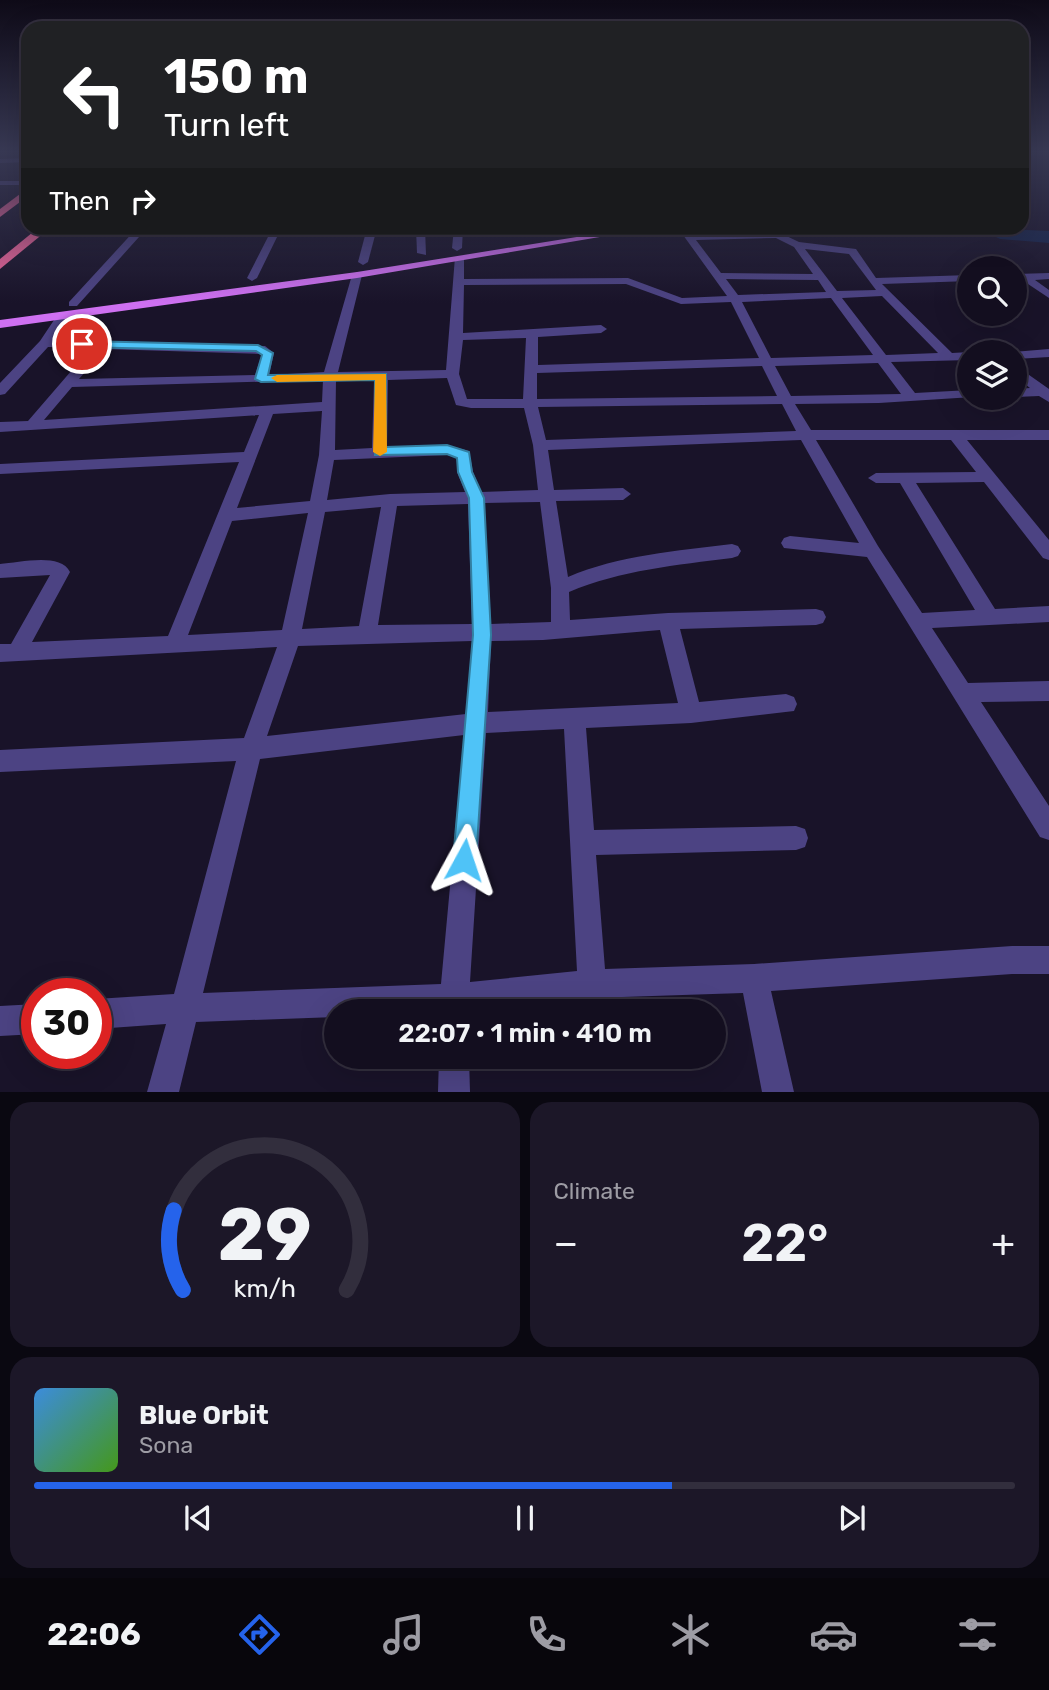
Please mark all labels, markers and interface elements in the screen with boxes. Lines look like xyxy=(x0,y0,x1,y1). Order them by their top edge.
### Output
text: 150 m xyxy=(164,47,309,105)
icon: left xyxy=(49,49,140,140)
text: Turn left xyxy=(164,106,289,144)
icon: right xyxy=(124,182,162,220)
text: Then xyxy=(49,186,110,217)
map controls xyxy=(957,256,1027,410)
button: search xyxy=(957,256,1027,326)
pin xyxy=(52,314,112,374)
icon: arrive xyxy=(63,325,101,363)
button: layers xyxy=(957,340,1027,410)
position arrow xyxy=(427,823,501,897)
speed limit sign: 30 xyxy=(21,978,112,1069)
text: 22:07 · 1 min · 410 m xyxy=(398,1018,652,1049)
text: Climate xyxy=(554,1177,635,1205)
text: 29 xyxy=(218,1193,312,1279)
text: 22° xyxy=(741,1212,828,1274)
text: − xyxy=(554,1220,578,1266)
text: + xyxy=(991,1220,1015,1266)
text: km/h xyxy=(234,1274,296,1303)
text: Blue Orbit xyxy=(139,1400,269,1431)
text: Sona xyxy=(139,1431,193,1459)
icon: previous xyxy=(179,1499,217,1537)
icon: pause xyxy=(506,1499,544,1537)
icon: next xyxy=(833,1499,871,1537)
icon: directions xyxy=(235,1610,284,1659)
icon: music xyxy=(379,1610,428,1659)
icon: phone xyxy=(522,1610,571,1659)
icon: climate xyxy=(666,1610,715,1659)
icon: car xyxy=(809,1610,858,1659)
icon: filters xyxy=(953,1610,1002,1659)
text: 22:06 xyxy=(47,1615,141,1653)

